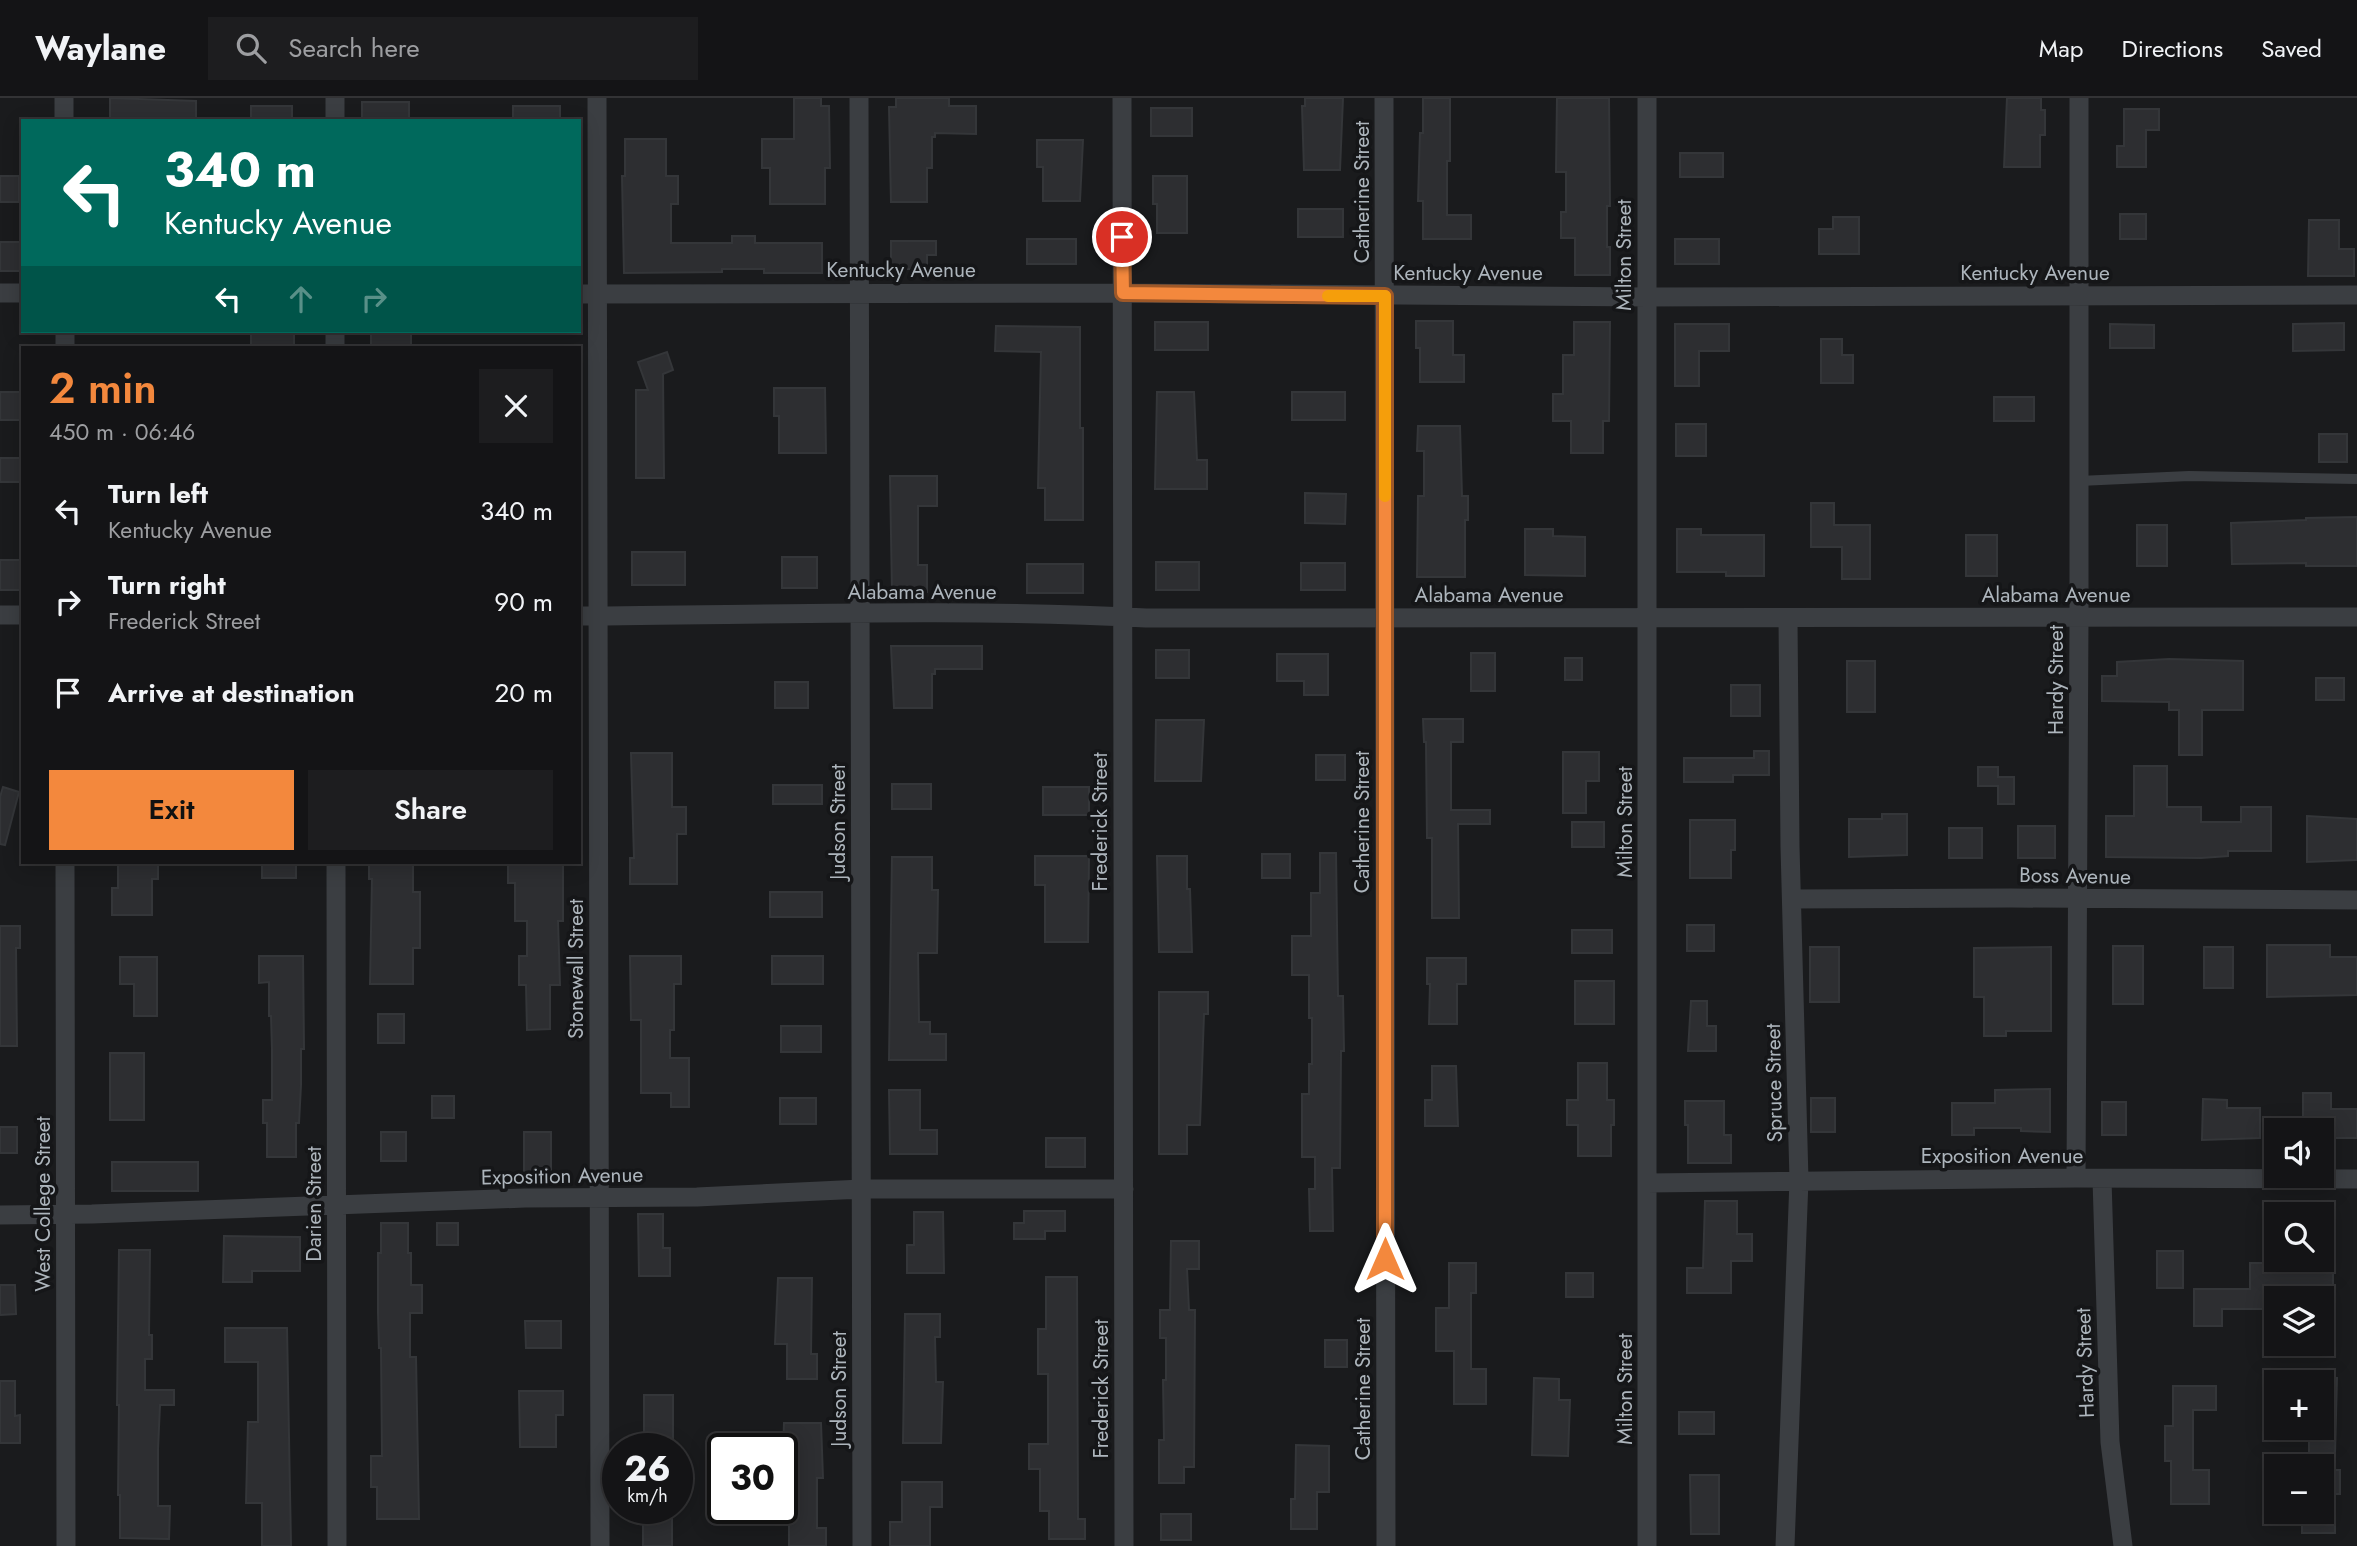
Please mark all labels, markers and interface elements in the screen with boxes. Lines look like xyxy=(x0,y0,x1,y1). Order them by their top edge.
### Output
search box xyxy=(208,17,698,80)
text: Waylane xyxy=(35,25,166,72)
icon: search xyxy=(232,29,270,67)
text: Search here xyxy=(288,29,420,67)
text: Map xyxy=(2039,31,2084,66)
text: Directions xyxy=(2122,31,2223,66)
text: Saved xyxy=(2261,31,2322,66)
street label: Catherine Street xyxy=(1347,121,1377,263)
text: 340 m xyxy=(164,135,316,205)
icon: left xyxy=(49,147,140,238)
street label: Milton Street xyxy=(1609,199,1639,311)
text: Kentucky Avenue xyxy=(164,200,392,246)
pin xyxy=(1092,207,1152,267)
icon: arrive xyxy=(1103,218,1141,256)
street label: Kentucky Avenue xyxy=(826,255,976,285)
street label: Kentucky Avenue xyxy=(1393,258,1543,288)
street label: Kentucky Avenue xyxy=(1960,258,2110,288)
icon: left xyxy=(209,280,247,318)
icon: ahead xyxy=(282,280,320,318)
icon: right xyxy=(355,280,393,318)
text: 2 min xyxy=(49,358,157,419)
button: close xyxy=(479,369,553,443)
text: 450 m · 06:46 xyxy=(49,415,195,449)
text: Turn left xyxy=(108,475,208,513)
icon: left xyxy=(49,492,87,530)
text: 340 m xyxy=(480,492,553,530)
text: Kentucky Avenue xyxy=(108,513,272,547)
text: Turn right xyxy=(108,566,226,604)
street label: Alabama Avenue xyxy=(847,577,997,607)
street label: Alabama Avenue xyxy=(1414,580,1564,610)
street label: Alabama Avenue xyxy=(1981,580,2131,610)
icon: right xyxy=(49,583,87,621)
text: 90 m xyxy=(494,583,553,621)
text: Frederick Street xyxy=(108,604,260,638)
street label: Hardy Street xyxy=(2041,625,2071,735)
icon: arrive xyxy=(49,674,87,712)
text: Arrive at destination xyxy=(108,674,355,712)
text: 20 m xyxy=(495,674,553,712)
street label: Catherine Street xyxy=(1347,751,1377,893)
street label: Frederick Street xyxy=(1085,753,1115,891)
street label: Judson Street xyxy=(823,764,853,883)
street label: Milton Street xyxy=(1610,766,1640,878)
button: Exit xyxy=(49,770,294,850)
button: Share xyxy=(308,770,553,850)
street label: Boss Avenue xyxy=(2019,860,2131,892)
street label: Stonewall Street xyxy=(561,899,591,1039)
street label: Spruce Street xyxy=(1758,1023,1790,1143)
street label: West College Street xyxy=(28,1116,58,1292)
map controls xyxy=(2264,1118,2334,1524)
button: sound xyxy=(2264,1118,2334,1188)
street label: Exposition Avenue xyxy=(1921,1141,2083,1171)
street label: Darien Street xyxy=(299,1146,329,1262)
street label: Exposition Avenue xyxy=(481,1160,644,1192)
button: search xyxy=(2264,1202,2334,1272)
position arrow xyxy=(1348,1222,1422,1296)
button: layers xyxy=(2264,1286,2334,1356)
street label: Hardy Street xyxy=(2068,1308,2102,1418)
street label: Catherine Street xyxy=(1348,1318,1378,1460)
street label: Frederick Street xyxy=(1086,1320,1116,1458)
street label: Judson Street xyxy=(824,1331,854,1450)
street label: Milton Street xyxy=(1610,1333,1640,1445)
button: + xyxy=(2264,1370,2334,1440)
speed limit sign: 30 xyxy=(707,1433,798,1524)
text: 26 xyxy=(624,1444,671,1494)
button: − xyxy=(2264,1454,2334,1524)
text: km/h xyxy=(627,1483,668,1509)

